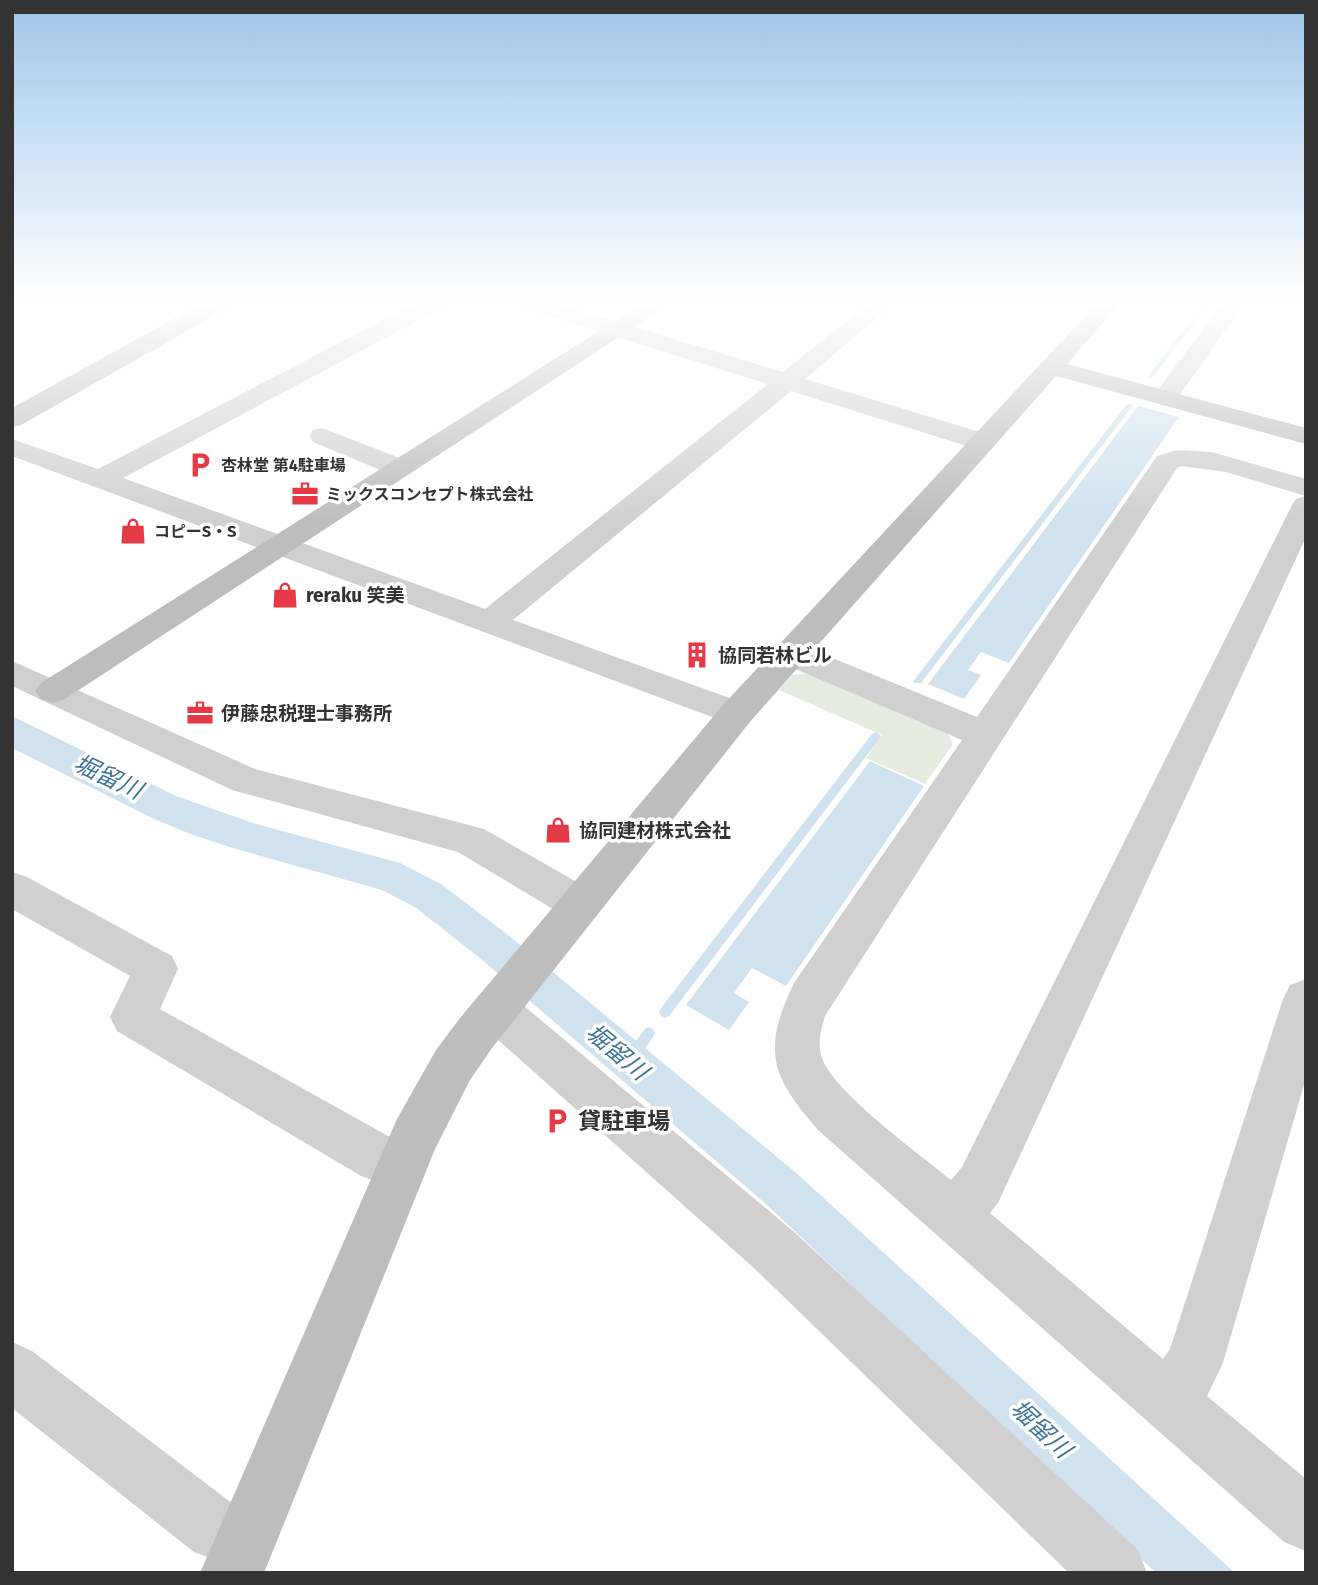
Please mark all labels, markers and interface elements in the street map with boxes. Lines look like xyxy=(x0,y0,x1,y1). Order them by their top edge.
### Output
parking icon: 杏林堂 第4駐車場 xyxy=(185,450,215,480)
place label: 杏林堂 第4駐車場 xyxy=(221,456,346,475)
office icon: ミックスコンセプト株式会社 xyxy=(290,479,320,509)
place label: ミックスコンセプト株式会社 xyxy=(326,485,534,504)
shop icon: コピーS・S xyxy=(118,516,148,546)
place label: コピーS・S xyxy=(154,522,236,541)
shop icon: reraku 笑美 xyxy=(270,580,300,610)
place label: reraku 笑美 xyxy=(306,584,405,607)
building icon: 協同若林ビル xyxy=(682,640,712,670)
place label: 協同若林ビル xyxy=(718,644,832,667)
office icon: 伊藤忠税理士事務所 xyxy=(185,698,215,728)
place label: 伊藤忠税理士事務所 xyxy=(221,702,392,725)
water label: 堀留川 xyxy=(69,749,149,806)
shop icon: 協同建材株式会社 xyxy=(543,815,573,845)
place label: 協同建材株式会社 xyxy=(579,819,731,842)
water label: 堀留川 xyxy=(580,1018,656,1088)
parking icon: 貸駐車場 xyxy=(542,1106,572,1136)
place label: 貸駐車場 xyxy=(578,1107,670,1135)
water label: 堀留川 xyxy=(1005,1394,1079,1466)

